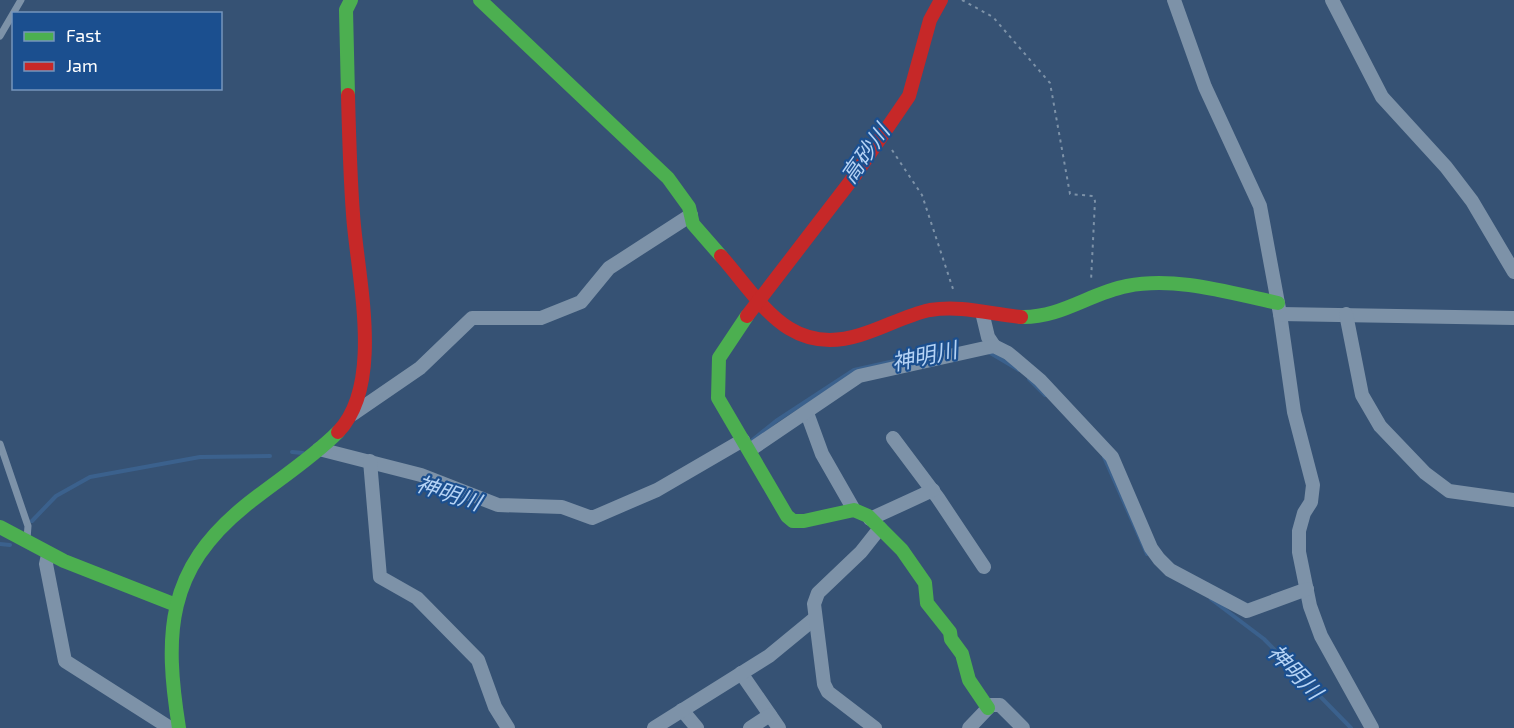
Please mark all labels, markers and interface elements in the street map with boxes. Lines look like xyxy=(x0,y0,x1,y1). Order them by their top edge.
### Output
legend xyxy=(12,12,222,90)
text: Fast xyxy=(66,24,101,46)
text: Jam xyxy=(66,54,98,76)
water label: 高砂川 xyxy=(834,117,895,187)
water label: 神明川 xyxy=(889,335,961,375)
water label: 神明川 xyxy=(414,469,486,515)
water label: 神明川 xyxy=(1264,638,1330,705)

